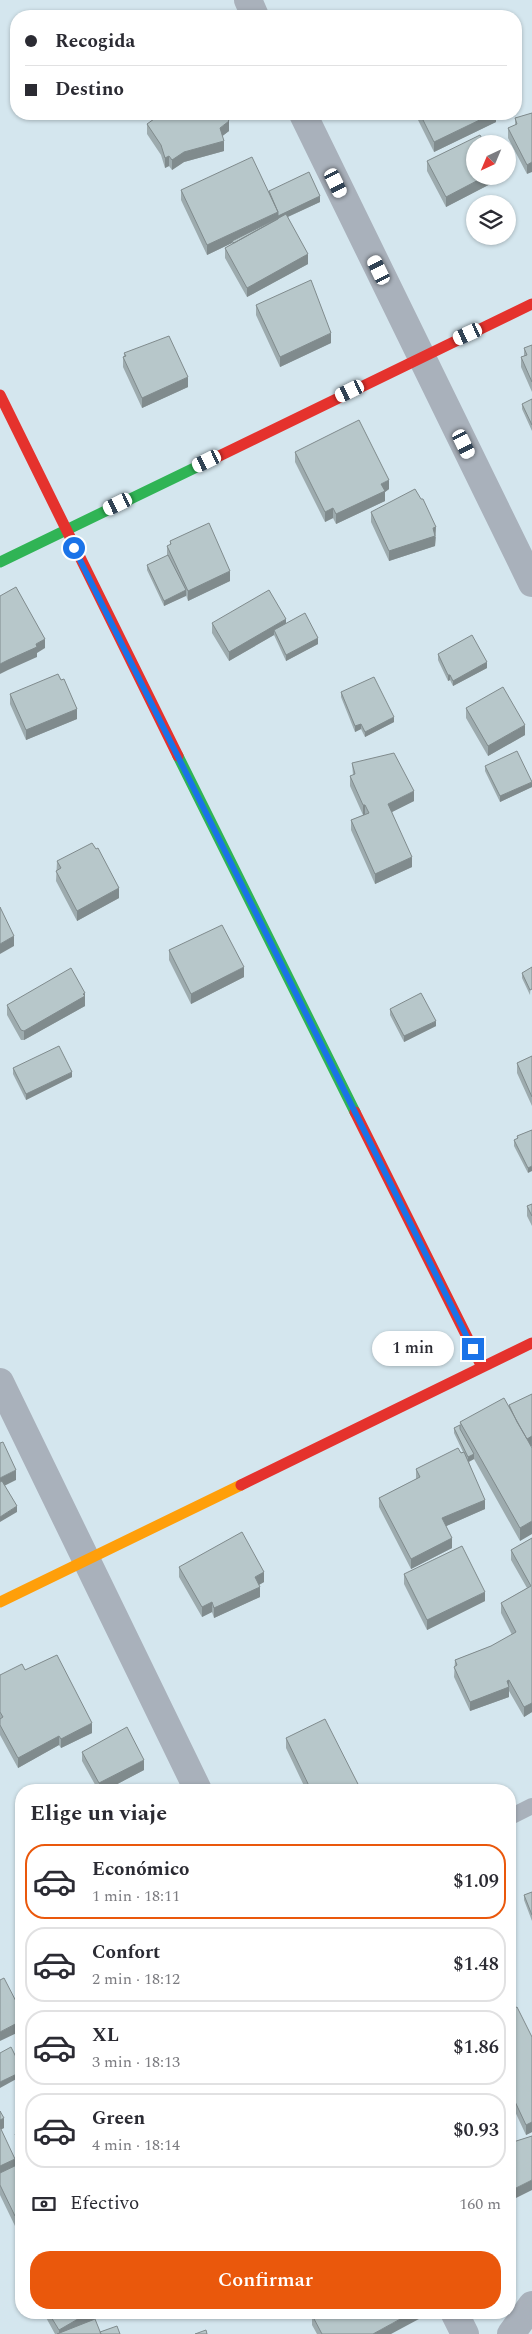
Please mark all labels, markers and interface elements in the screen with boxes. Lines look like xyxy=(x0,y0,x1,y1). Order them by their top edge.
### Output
text: Recogida xyxy=(55,27,135,56)
text: Destino xyxy=(55,75,124,104)
north arrow xyxy=(466,135,516,185)
map controls xyxy=(466,135,516,245)
car xyxy=(322,166,349,200)
button: layers xyxy=(466,195,516,245)
car xyxy=(365,253,392,287)
car xyxy=(451,321,484,347)
car xyxy=(333,378,366,404)
car xyxy=(450,427,477,461)
car xyxy=(190,448,223,474)
car xyxy=(101,491,134,517)
route start xyxy=(63,537,85,559)
callout: 1 min xyxy=(373,1332,456,1366)
text: 1 min xyxy=(392,1336,434,1360)
route end xyxy=(462,1338,484,1360)
text: Elige un viaje xyxy=(30,1797,167,1830)
text: Económico xyxy=(92,1855,189,1884)
icon: car xyxy=(32,1859,77,1904)
text: $1.09 xyxy=(453,1867,499,1896)
text: 1 min · 18:11 xyxy=(92,1884,180,1908)
text: Confort xyxy=(92,1938,160,1967)
icon: car xyxy=(32,1942,77,1987)
text: $1.48 xyxy=(453,1950,499,1979)
text: 2 min · 18:12 xyxy=(92,1967,180,1991)
text: XL xyxy=(92,2021,119,2050)
icon: car xyxy=(32,2025,77,2070)
text: $1.86 xyxy=(453,2033,499,2062)
text: 3 min · 18:13 xyxy=(92,2050,180,2074)
text: Green xyxy=(92,2104,145,2133)
icon: car xyxy=(32,2108,77,2153)
text: $0.93 xyxy=(453,2116,499,2145)
text: 4 min · 18:14 xyxy=(92,2133,180,2157)
text: Efectivo xyxy=(70,2189,139,2218)
icon: cash xyxy=(30,2190,58,2218)
text: 160 m xyxy=(459,2192,501,2216)
button: Confirmar xyxy=(30,2251,501,2309)

